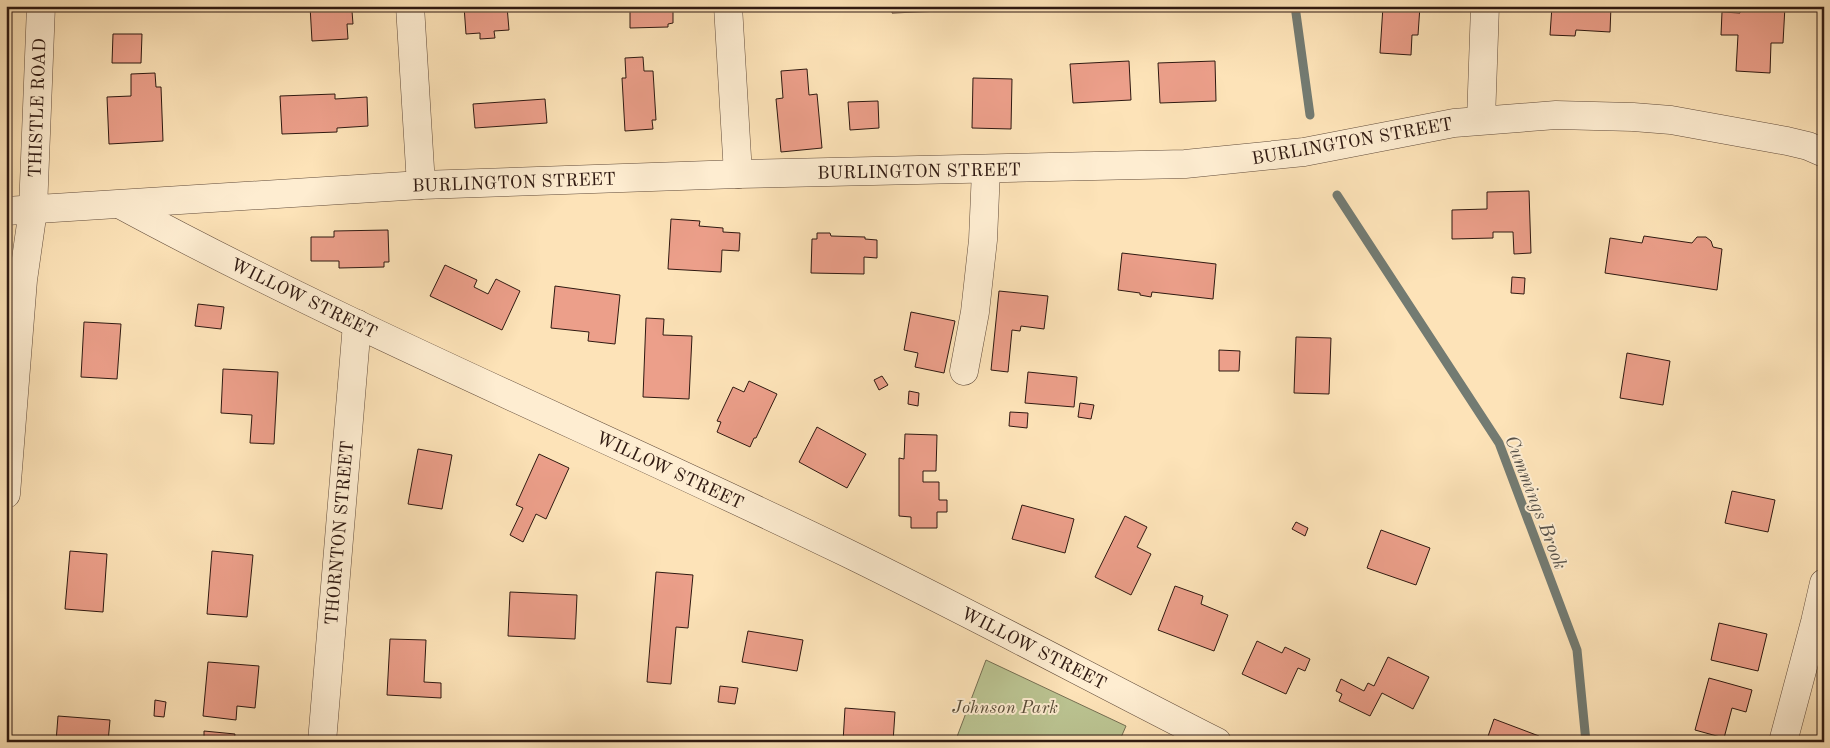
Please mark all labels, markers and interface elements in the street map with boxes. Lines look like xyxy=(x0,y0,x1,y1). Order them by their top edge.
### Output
street label: THISTLE ROAD xyxy=(27,38,49,178)
street label: BURLINGTON STREET xyxy=(1250,115,1454,169)
street label: BURLINGTON STREET xyxy=(817,161,1021,183)
street label: BURLINGTON STREET xyxy=(412,170,616,196)
street label: WILLOW STREET xyxy=(228,256,380,342)
street label: WILLOW STREET xyxy=(593,429,746,513)
water label: Cummings Brook xyxy=(1500,433,1569,573)
street label: THORNTON STREET xyxy=(323,440,357,626)
street label: WILLOW STREET xyxy=(958,604,1109,693)
park label: Johnson Park xyxy=(952,699,1058,717)

